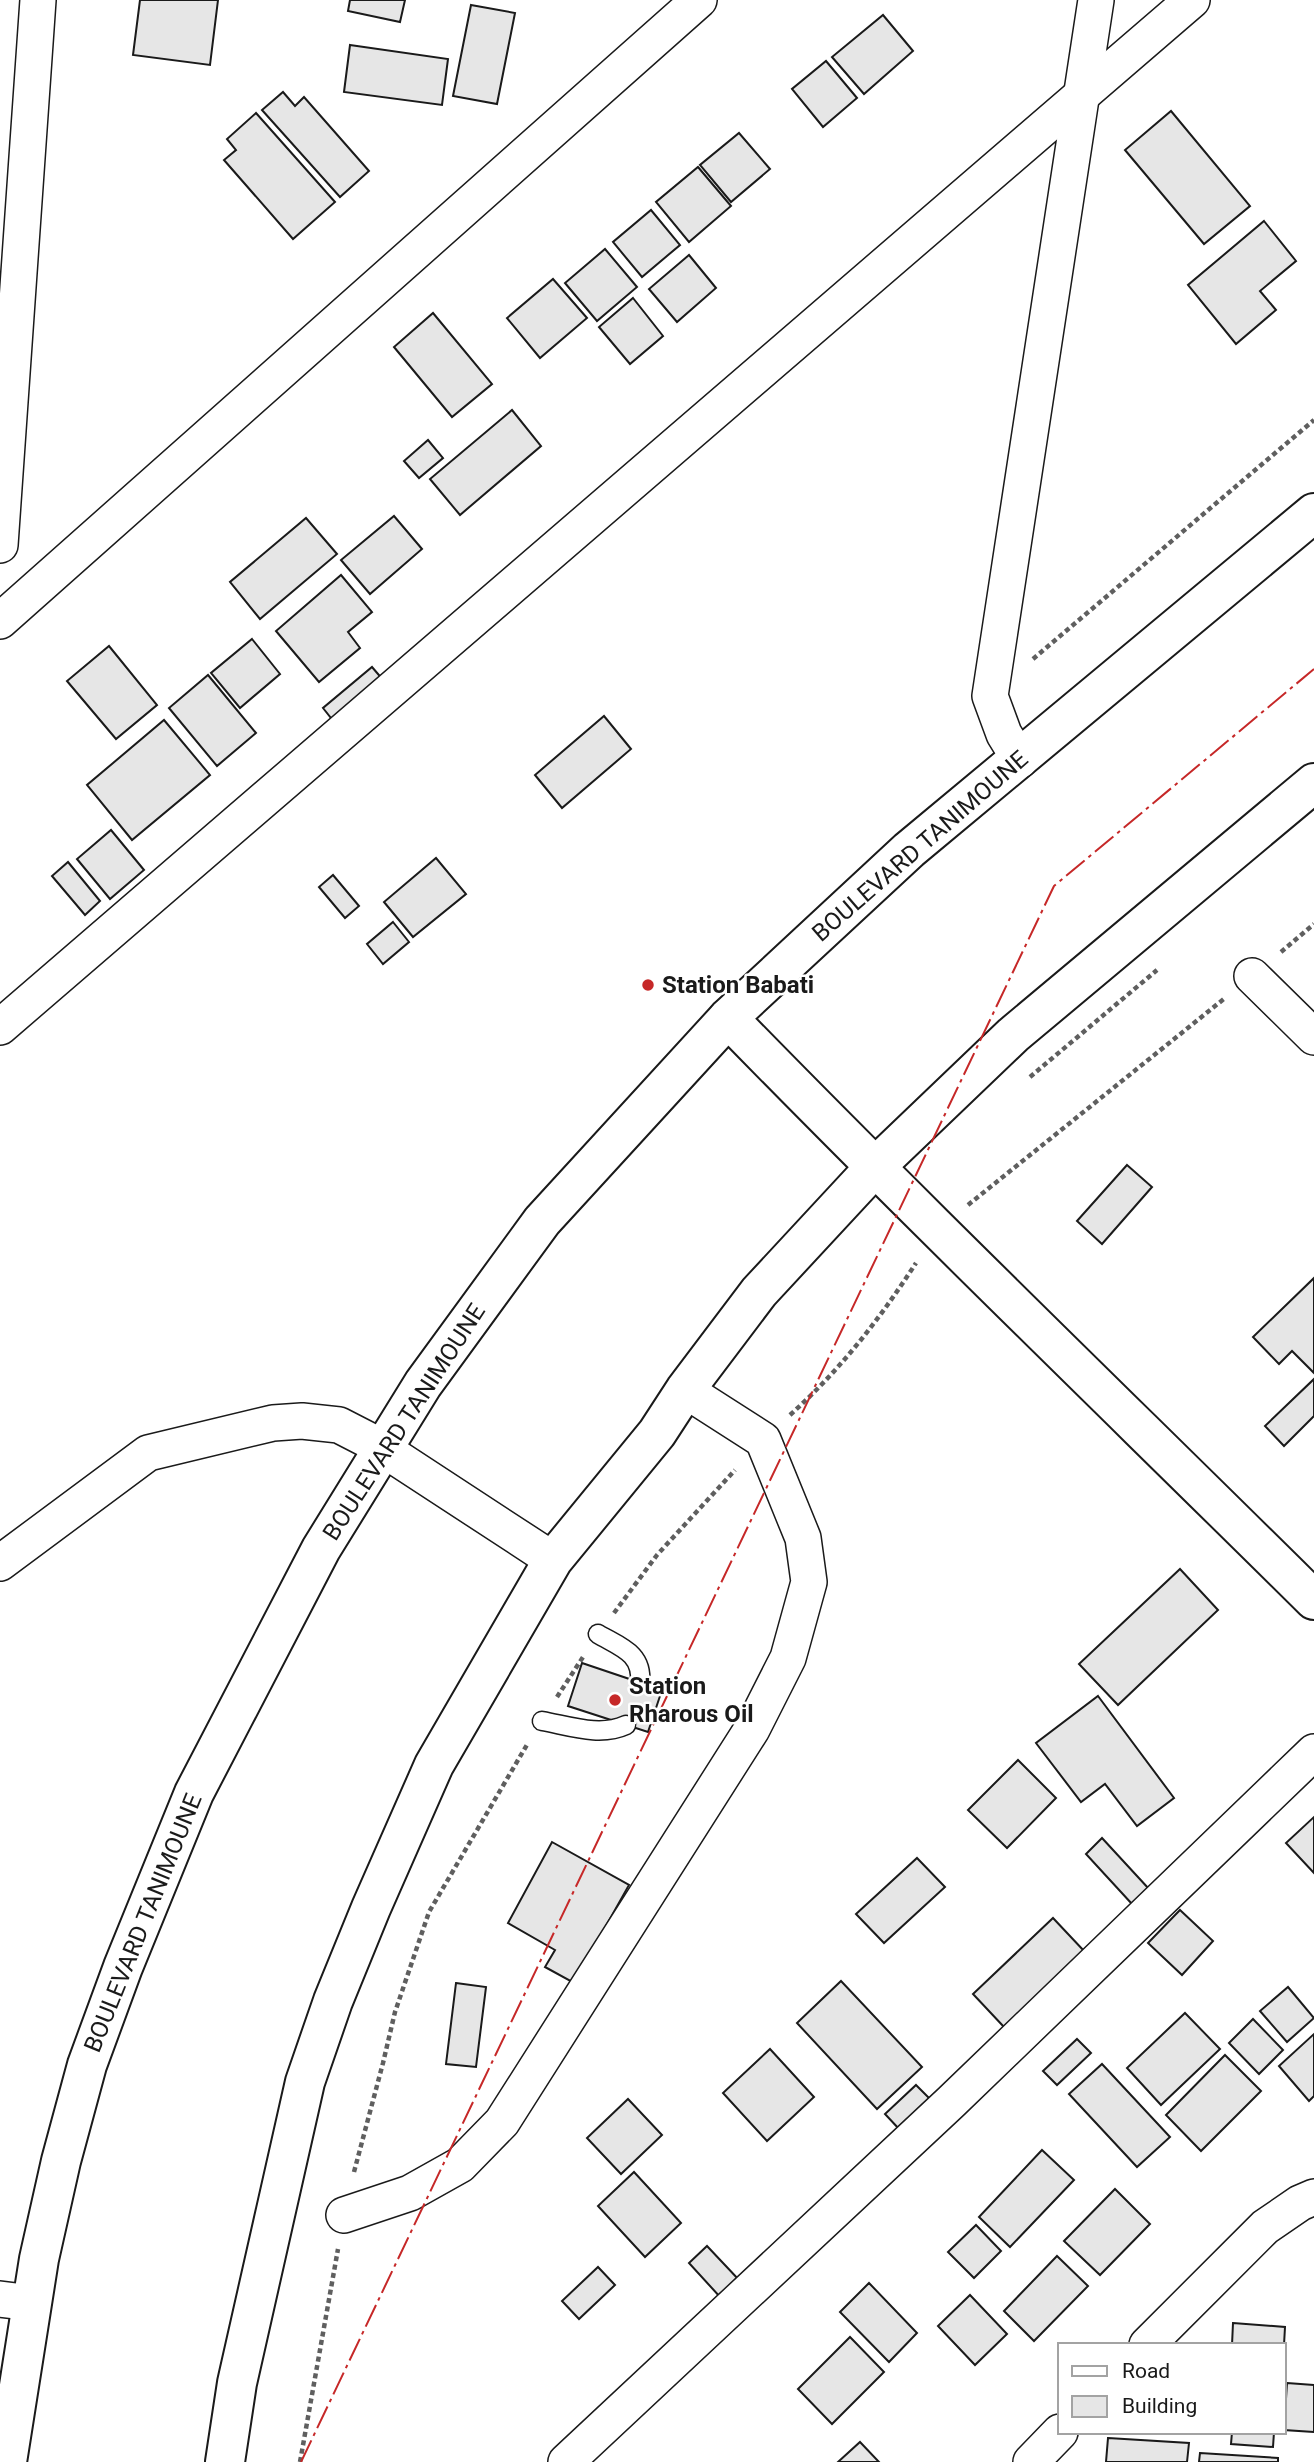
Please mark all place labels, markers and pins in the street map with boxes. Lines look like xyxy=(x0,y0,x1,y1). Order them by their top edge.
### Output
place label: Station Babati xyxy=(662,971,814,999)
marker: Station Babati xyxy=(640,977,656,993)
place label: Station Rharous Oil xyxy=(629,1672,754,1728)
marker: Station Rharous Oil xyxy=(607,1692,623,1708)

